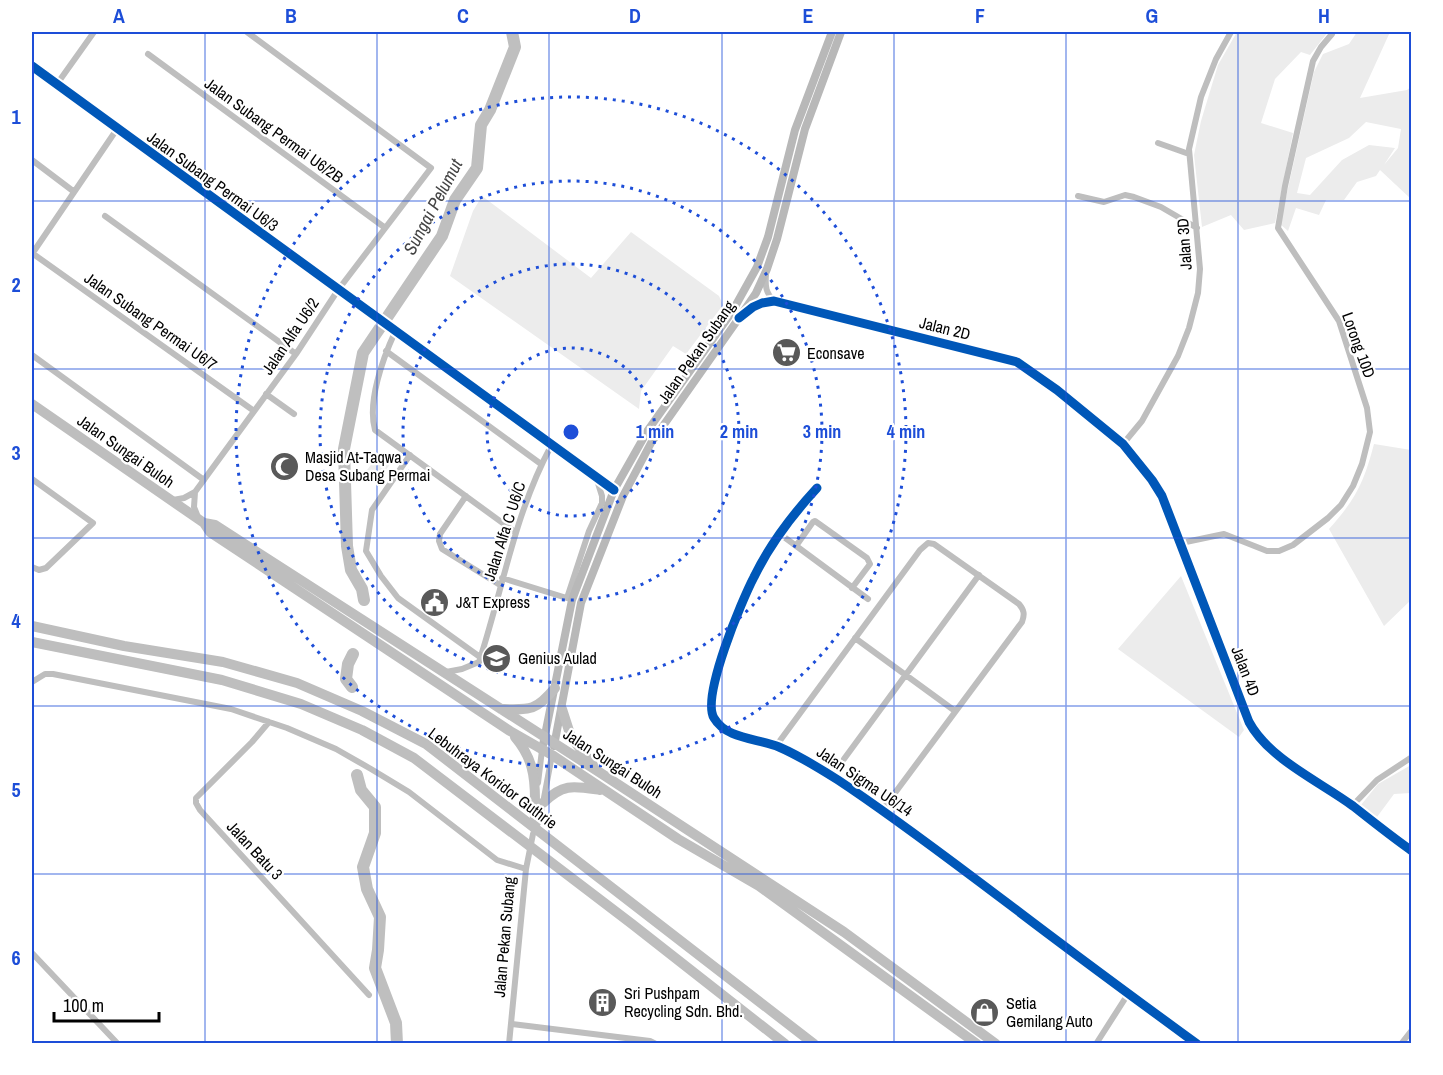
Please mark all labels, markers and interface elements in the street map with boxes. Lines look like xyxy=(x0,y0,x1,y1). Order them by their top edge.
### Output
text: A xyxy=(113,2,125,29)
text: B xyxy=(285,2,297,29)
text: C xyxy=(457,2,469,29)
text: D xyxy=(629,2,641,29)
text: E xyxy=(803,2,814,29)
text: F xyxy=(975,2,985,29)
text: G xyxy=(1146,2,1158,29)
text: H xyxy=(1318,2,1330,29)
street label: Jalan Subang Permai U6/2B xyxy=(200,72,348,188)
text: 1 xyxy=(11,103,21,130)
street label: Jalan Subang Permai U6/3 xyxy=(143,126,283,236)
water label: Sungai Pelumut xyxy=(397,154,469,259)
street label: Jalan 3D xyxy=(1171,217,1197,271)
street label: Jalan Subang Permai U6/7 xyxy=(80,267,222,375)
text: 2 xyxy=(11,271,21,298)
street label: Jalan Alfa U6/2 xyxy=(256,293,324,379)
street label: Jalan Pekan Subang xyxy=(652,296,740,408)
street label: Lorong 10D xyxy=(1337,309,1381,381)
street label: Jalan 2D xyxy=(917,311,973,345)
supermarket icon: Econsave xyxy=(770,337,802,369)
place label: Econsave xyxy=(807,342,865,364)
street label: Jalan Sungai Buloh xyxy=(73,409,179,493)
text: 1 min xyxy=(636,419,674,444)
text: 2 min xyxy=(720,419,758,444)
text: 3 min xyxy=(803,419,841,444)
text: 4 min xyxy=(887,419,925,444)
centre of rings xyxy=(561,422,581,442)
text: 3 xyxy=(11,439,21,466)
place label: Masjid At-Taqwa Desa Subang Permai xyxy=(305,446,430,486)
mosque icon: Masjid At-Taqwa Desa Subang Permai xyxy=(268,450,300,482)
street label: Jalan Alfa C U6/C xyxy=(478,478,530,584)
public building icon: J&T Express xyxy=(419,586,451,618)
place label: J&T Express xyxy=(456,591,530,613)
text: 4 xyxy=(11,607,21,634)
school or university icon: Genius Aulad xyxy=(481,642,513,674)
street label: Jalan 4D xyxy=(1226,643,1266,699)
place label: Genius Aulad xyxy=(518,647,597,669)
street label: Lebuhraya Koridor Guthrie xyxy=(424,722,562,834)
street label: Jalan Sungai Buloh xyxy=(559,723,667,803)
street label: Jalan Sigma U6/14 xyxy=(813,741,917,821)
text: 5 xyxy=(11,776,21,803)
street label: Jalan Batu 3 xyxy=(222,816,288,884)
street label: Jalan Pekan Subang xyxy=(488,875,520,998)
text: 6 xyxy=(11,944,21,971)
place label: Sri Pushpam Recycling Sdn. Bhd. xyxy=(624,982,743,1022)
scale bar xyxy=(54,985,159,1023)
building icon: Sri Pushpam Recycling Sdn. Bhd. xyxy=(587,986,619,1018)
place label: Setia Gemilang Auto xyxy=(1006,992,1093,1032)
text: 100 m xyxy=(63,993,104,1018)
shop icon: Setia Gemilang Auto xyxy=(969,996,1001,1028)

